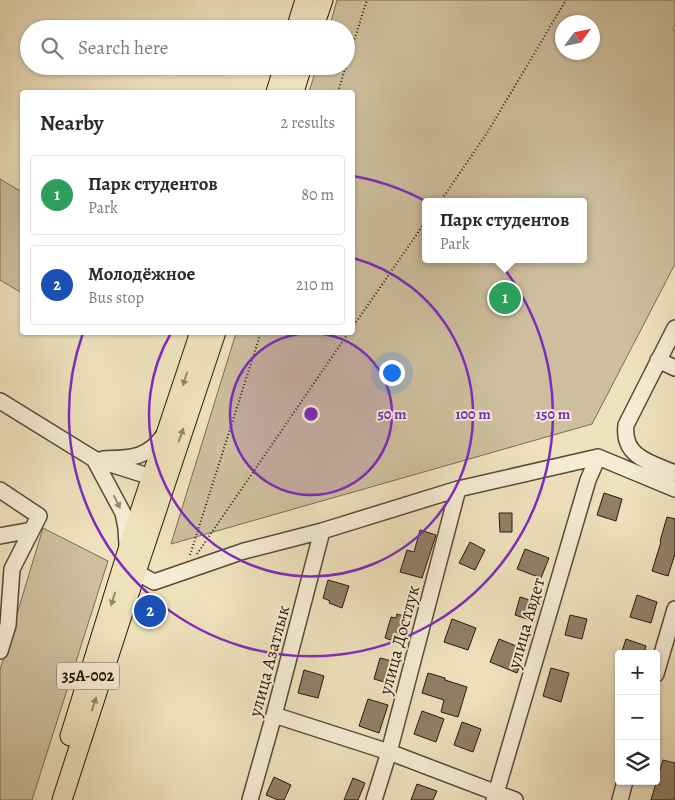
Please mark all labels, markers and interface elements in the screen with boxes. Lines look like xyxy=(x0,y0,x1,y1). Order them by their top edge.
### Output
north arrow xyxy=(555,15,600,60)
search box xyxy=(20,20,355,75)
icon: search xyxy=(38,34,66,62)
text: Search here xyxy=(78,35,168,61)
text: Nearby xyxy=(40,109,103,137)
text: 2 results xyxy=(280,112,335,134)
text: Парк студентов xyxy=(88,171,218,197)
text: 1 xyxy=(54,184,60,206)
text: 80 m xyxy=(301,184,334,206)
text: Park xyxy=(88,197,118,219)
popup xyxy=(422,198,587,263)
text: Парк студентов xyxy=(440,207,569,233)
text: Park xyxy=(440,233,470,255)
text: Молодёжное xyxy=(88,261,195,287)
text: 2 xyxy=(53,274,61,296)
text: 210 m xyxy=(296,274,334,296)
pin: 1 xyxy=(489,279,521,317)
text: Bus stop xyxy=(88,287,144,309)
your location xyxy=(379,360,405,386)
one-way arrow xyxy=(181,372,189,387)
text: 50 m xyxy=(377,404,407,424)
text: 100 m xyxy=(455,404,491,424)
text: 150 m xyxy=(536,404,571,424)
centre of rings xyxy=(302,405,320,423)
one-way arrow xyxy=(177,427,185,442)
one-way arrow xyxy=(113,494,122,509)
street label: улица Авдет xyxy=(501,575,550,672)
street label: улица Достлук xyxy=(373,583,425,698)
one-way arrow xyxy=(108,591,116,606)
pin: 2 xyxy=(134,592,166,630)
street label: улица Азатлык xyxy=(242,603,295,720)
map controls xyxy=(615,650,660,785)
button: + xyxy=(615,650,660,695)
road number: 35А-002 xyxy=(57,662,119,689)
button: − xyxy=(615,695,660,740)
one-way arrow xyxy=(90,696,98,711)
button: layers xyxy=(615,740,660,785)

